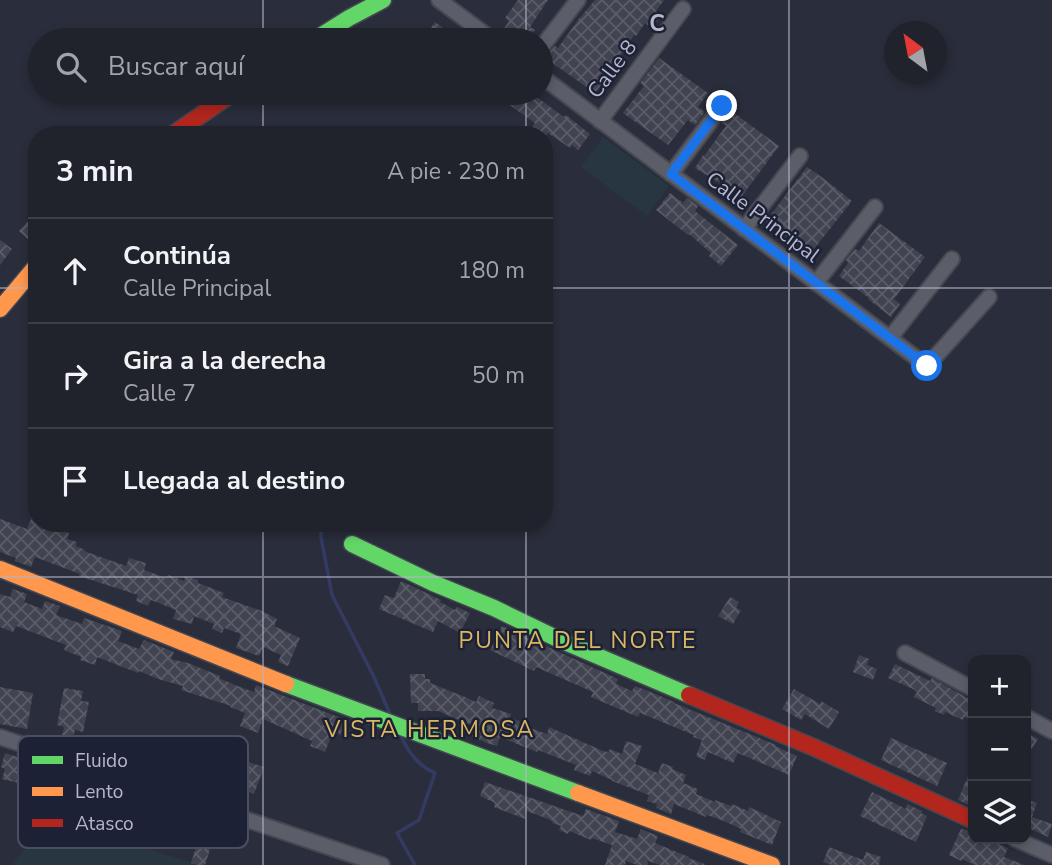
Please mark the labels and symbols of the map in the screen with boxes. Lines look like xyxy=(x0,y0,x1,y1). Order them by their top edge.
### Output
text: C xyxy=(649,8,665,39)
north arrow xyxy=(884,21,947,84)
street label: Calle 8 xyxy=(581,34,643,104)
route end xyxy=(706,90,737,121)
street label: Calle Principal xyxy=(701,165,826,269)
route start xyxy=(911,350,942,381)
district label: PUNTA DEL NORTE xyxy=(459,625,697,656)
district label: VISTA HERMOSA xyxy=(324,714,535,745)
legend xyxy=(18,736,248,848)
text: Fluido xyxy=(75,748,128,774)
text: Lento xyxy=(75,779,123,805)
text: Atasco xyxy=(75,811,134,837)

